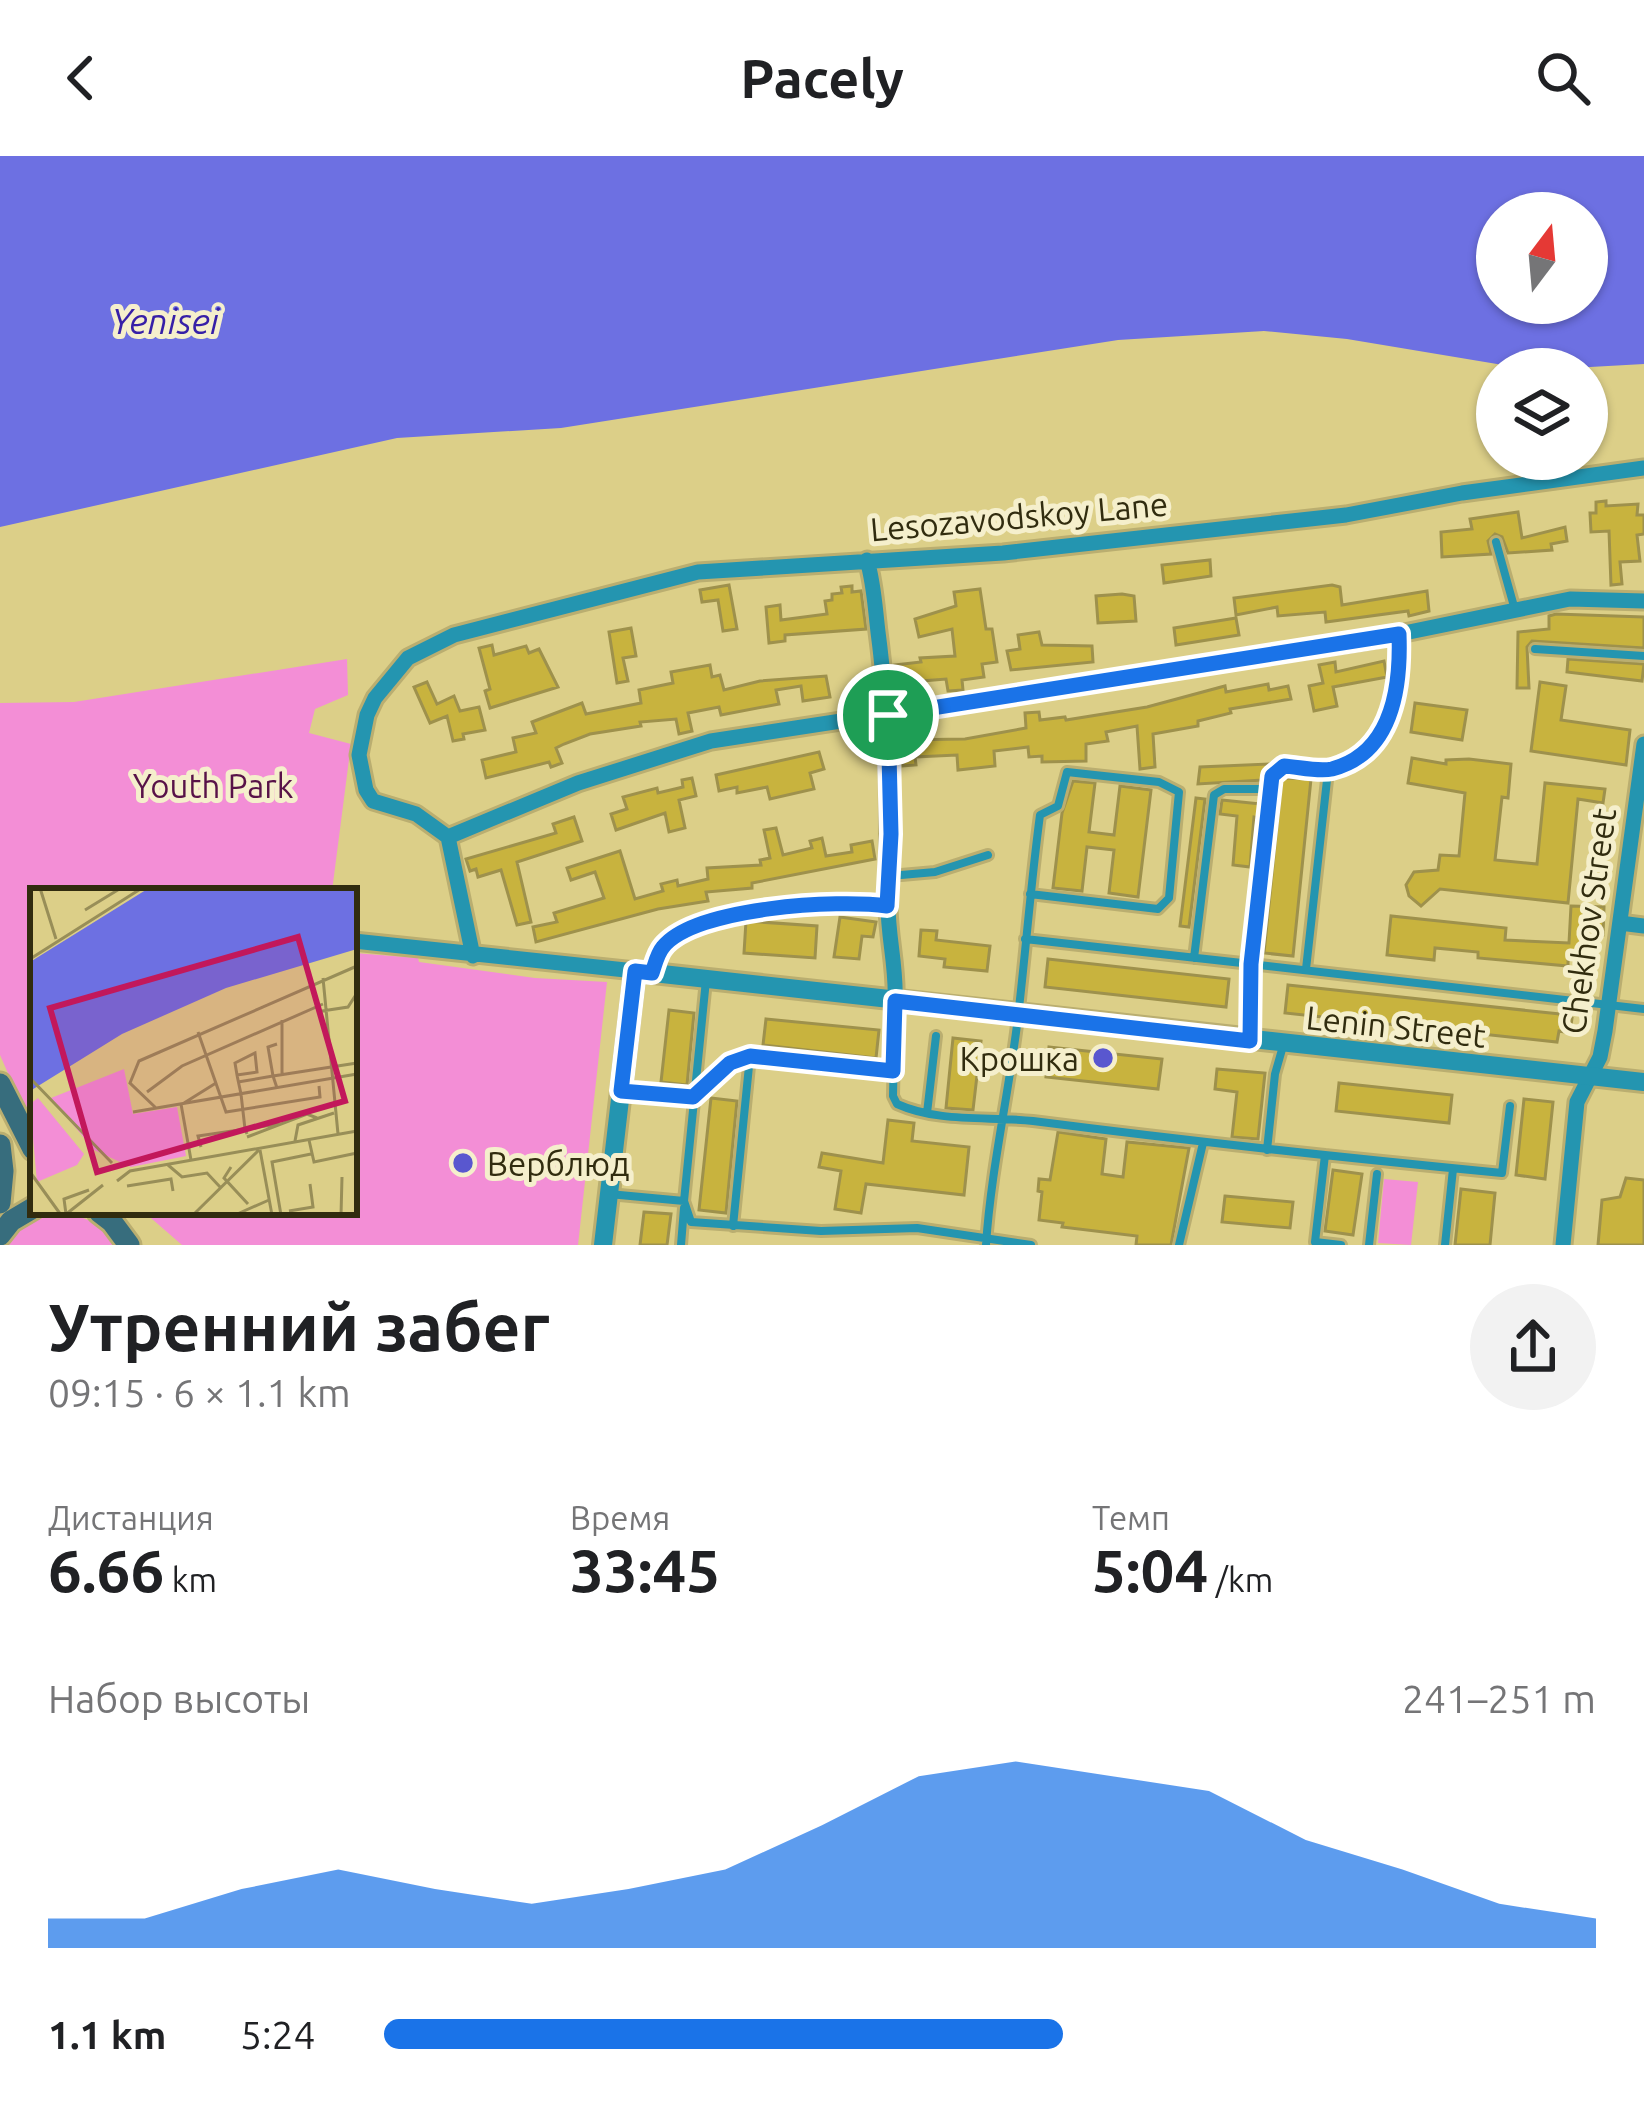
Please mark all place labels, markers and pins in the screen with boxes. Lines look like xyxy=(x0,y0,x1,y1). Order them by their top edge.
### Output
pin xyxy=(837,664,939,766)
place label: Крошка xyxy=(960,1040,1079,1077)
marker: Крошка xyxy=(1090,1045,1116,1071)
place label: Верблюд xyxy=(487,1145,630,1182)
marker: Верблюд xyxy=(450,1150,476,1176)

